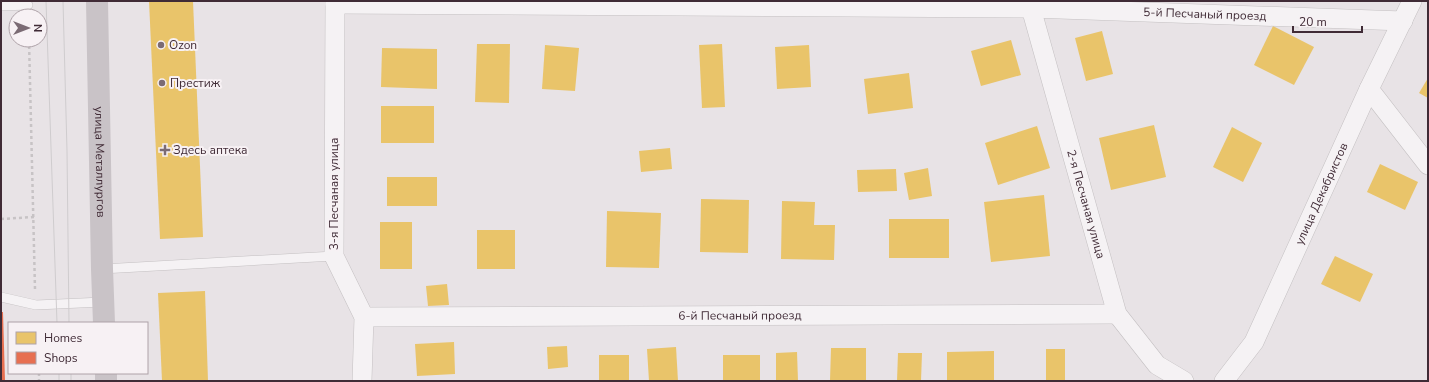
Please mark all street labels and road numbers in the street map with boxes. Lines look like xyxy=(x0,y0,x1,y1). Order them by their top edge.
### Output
street label: 5-й Песчаный проезд xyxy=(1143,4,1267,24)
street label: улица Металлургов xyxy=(91,106,109,218)
street label: 3-я Песчаная улица xyxy=(326,138,342,250)
street label: улица Декабристов xyxy=(1291,140,1352,247)
street label: 2-я Песчаная улица xyxy=(1063,148,1109,261)
street label: 6-й Песчаный проезд xyxy=(678,307,802,324)

